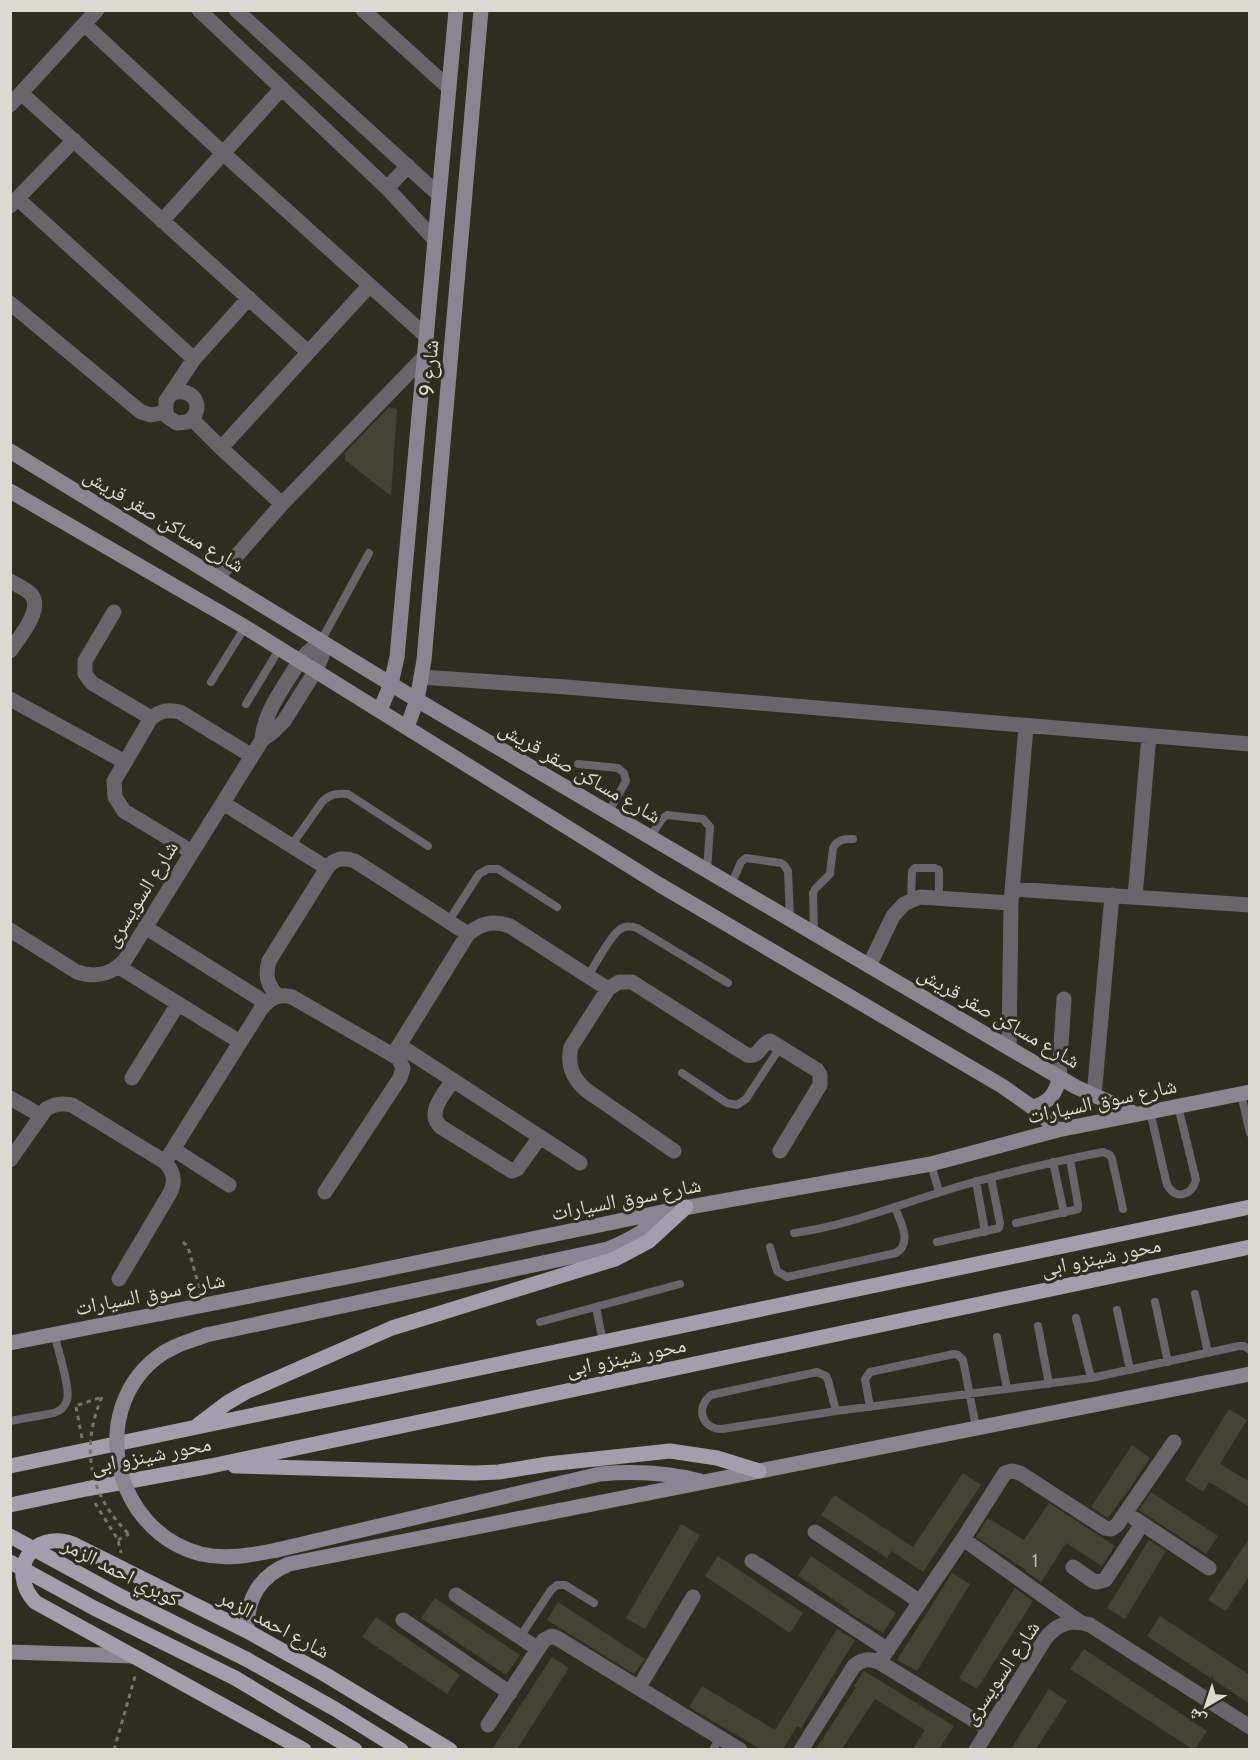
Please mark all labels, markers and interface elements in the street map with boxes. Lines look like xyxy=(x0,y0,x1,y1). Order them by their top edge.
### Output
street label: شارع 9 xyxy=(414,339,444,397)
street label: شارع مساكن صقر قريش xyxy=(79,462,249,578)
street label: شارع مساكن صقر قريش xyxy=(494,715,666,829)
street label: شارع السويسرى xyxy=(98,836,184,952)
street label: شارع مساكن صقر قريش xyxy=(913,960,1085,1074)
street label: شارع سوق السيارات xyxy=(1025,1072,1179,1130)
street label: شارع سوق السيارات xyxy=(549,1172,703,1226)
street label: محور شينزو ابى xyxy=(1039,1232,1163,1282)
street label: شارع سوق السيارات xyxy=(73,1267,227,1321)
street label: محور شينزو ابى xyxy=(564,1332,688,1382)
street label: محور شينزو ابى xyxy=(89,1431,213,1479)
street label: كوبري احمد الزمر xyxy=(56,1531,184,1616)
house number: 1 xyxy=(1032,1550,1038,1572)
street label: شارع احمد الزمر xyxy=(213,1583,334,1664)
street label: شارع السويسرى xyxy=(957,1616,1045,1730)
north arrow xyxy=(1176,1676,1236,1736)
text: ش xyxy=(1184,1705,1209,1730)

